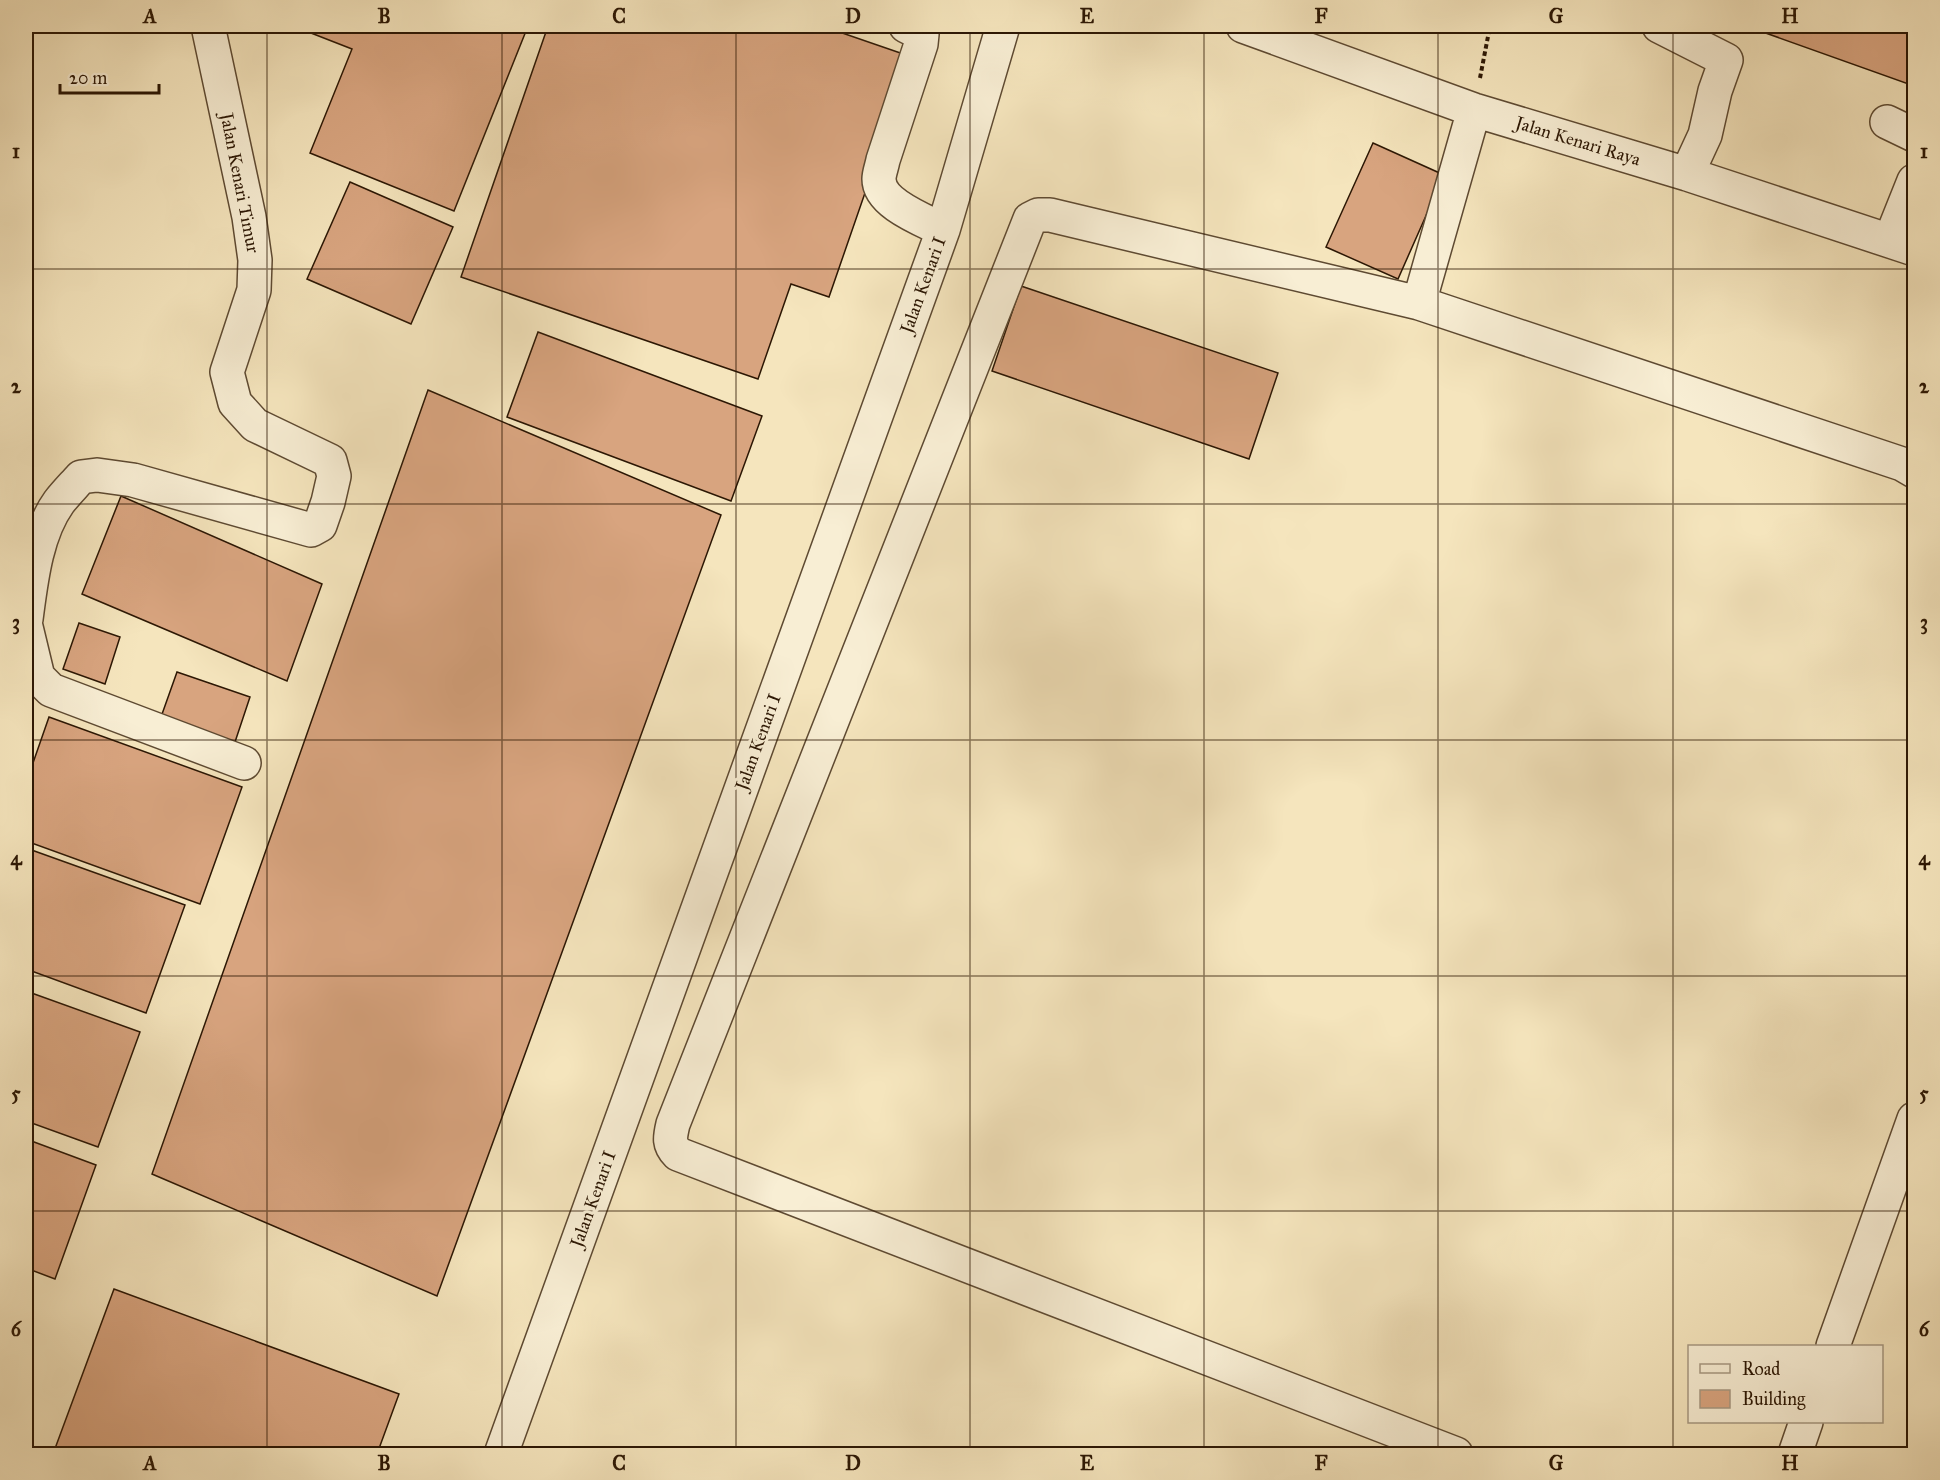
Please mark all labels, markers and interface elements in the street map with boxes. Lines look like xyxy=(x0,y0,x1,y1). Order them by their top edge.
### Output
text: A xyxy=(141,4,157,28)
text: B xyxy=(377,4,391,28)
text: C xyxy=(612,4,626,28)
text: D xyxy=(845,4,861,28)
text: E xyxy=(1080,4,1095,28)
text: F xyxy=(1314,4,1328,28)
text: G xyxy=(1549,4,1564,28)
text: H xyxy=(1781,4,1799,28)
scale bar xyxy=(60,57,159,95)
text: 20 m xyxy=(69,67,107,89)
street label: Jalan Kenari Timur xyxy=(214,109,264,255)
street label: Jalan Kenari Raya xyxy=(1511,111,1644,172)
text: 1 xyxy=(12,139,20,163)
text: 1 xyxy=(1920,139,1928,163)
street label: Jalan Kenari I xyxy=(895,233,952,339)
text: 2 xyxy=(11,374,22,398)
text: 2 xyxy=(1919,374,1930,398)
text: 3 xyxy=(12,610,20,635)
text: 3 xyxy=(1920,610,1928,635)
street label: Jalan Kenari I xyxy=(730,690,787,796)
text: 4 xyxy=(10,846,22,871)
text: 4 xyxy=(1918,846,1930,871)
text: 5 xyxy=(11,1081,21,1105)
text: 5 xyxy=(1919,1081,1929,1105)
street label: Jalan Kenari I xyxy=(565,1147,622,1253)
text: 6 xyxy=(11,1317,23,1341)
text: 6 xyxy=(1919,1317,1931,1341)
legend xyxy=(1688,1345,1883,1423)
text: Road xyxy=(1742,1358,1780,1380)
text: Building xyxy=(1742,1388,1806,1411)
text: A xyxy=(141,1451,157,1475)
text: B xyxy=(377,1451,391,1475)
text: C xyxy=(612,1451,626,1475)
text: D xyxy=(845,1451,861,1475)
text: E xyxy=(1080,1451,1095,1475)
text: F xyxy=(1314,1451,1328,1475)
text: G xyxy=(1549,1451,1564,1475)
text: H xyxy=(1781,1451,1799,1475)

